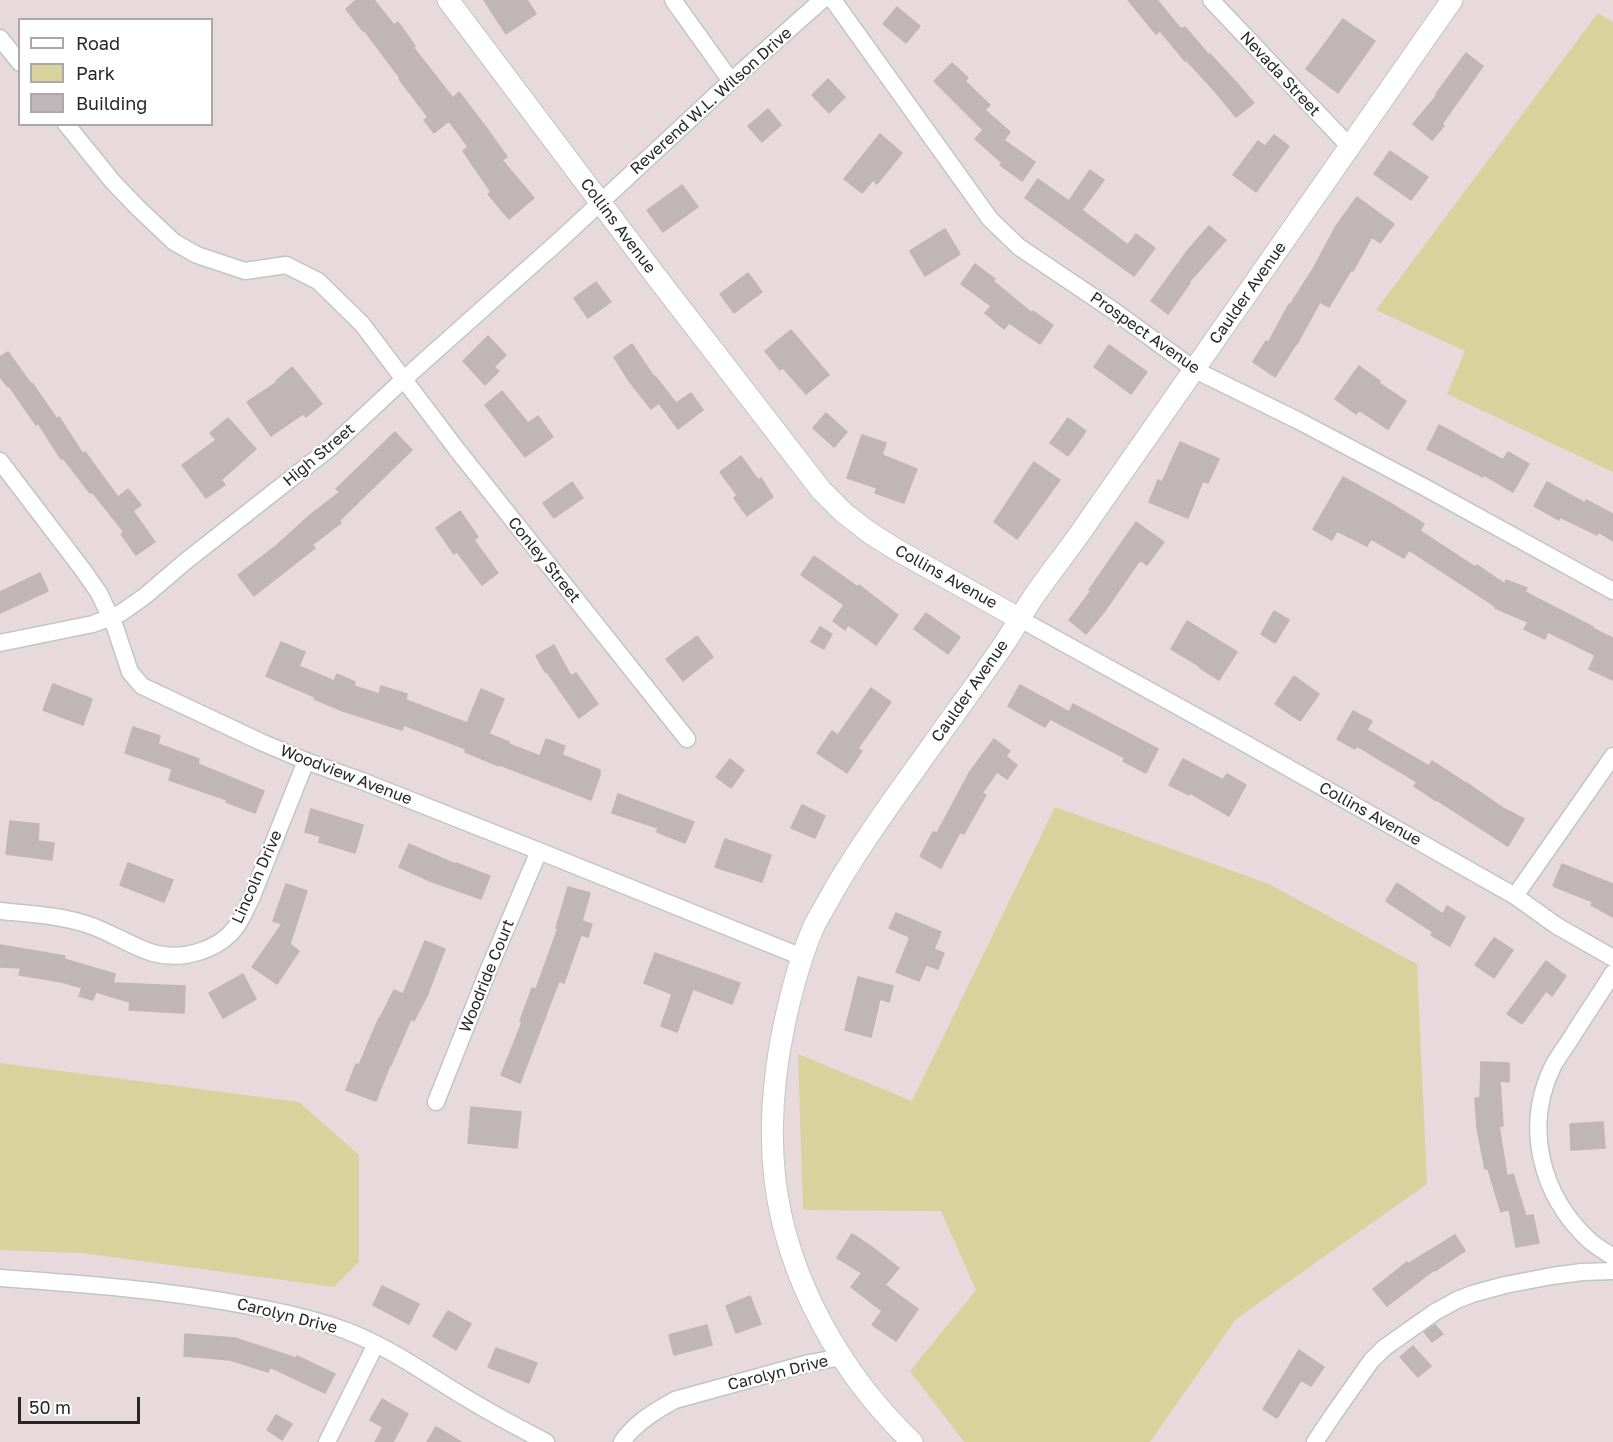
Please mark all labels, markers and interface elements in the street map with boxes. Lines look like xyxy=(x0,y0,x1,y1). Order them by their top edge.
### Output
legend xyxy=(18,18,213,126)
street label: Reverend W.L. Wilson Drive xyxy=(626,23,796,179)
street label: Nevada Street xyxy=(1236,28,1324,120)
text: Road xyxy=(76,32,120,54)
text: Park xyxy=(76,62,115,84)
text: Building xyxy=(76,92,147,114)
street label: Collins Avenue xyxy=(576,175,660,277)
street label: Caulder Avenue xyxy=(1206,238,1290,348)
street label: Prospect Avenue xyxy=(1087,288,1203,378)
street label: High Street xyxy=(279,420,359,490)
street label: Conley Street xyxy=(504,513,584,607)
street label: Collins Avenue xyxy=(892,541,1000,613)
street label: Caulder Avenue xyxy=(928,636,1012,746)
street label: Woodview Avenue xyxy=(277,741,415,809)
street label: Collins Avenue xyxy=(1316,778,1424,850)
street label: Lincoln Drive xyxy=(228,827,286,927)
street label: Woodride Court xyxy=(456,917,518,1035)
street label: Carolyn Drive xyxy=(235,1294,339,1338)
street label: Carolyn Drive xyxy=(726,1351,830,1395)
scale bar xyxy=(21,1385,142,1423)
text: 50 m xyxy=(29,1396,71,1418)

